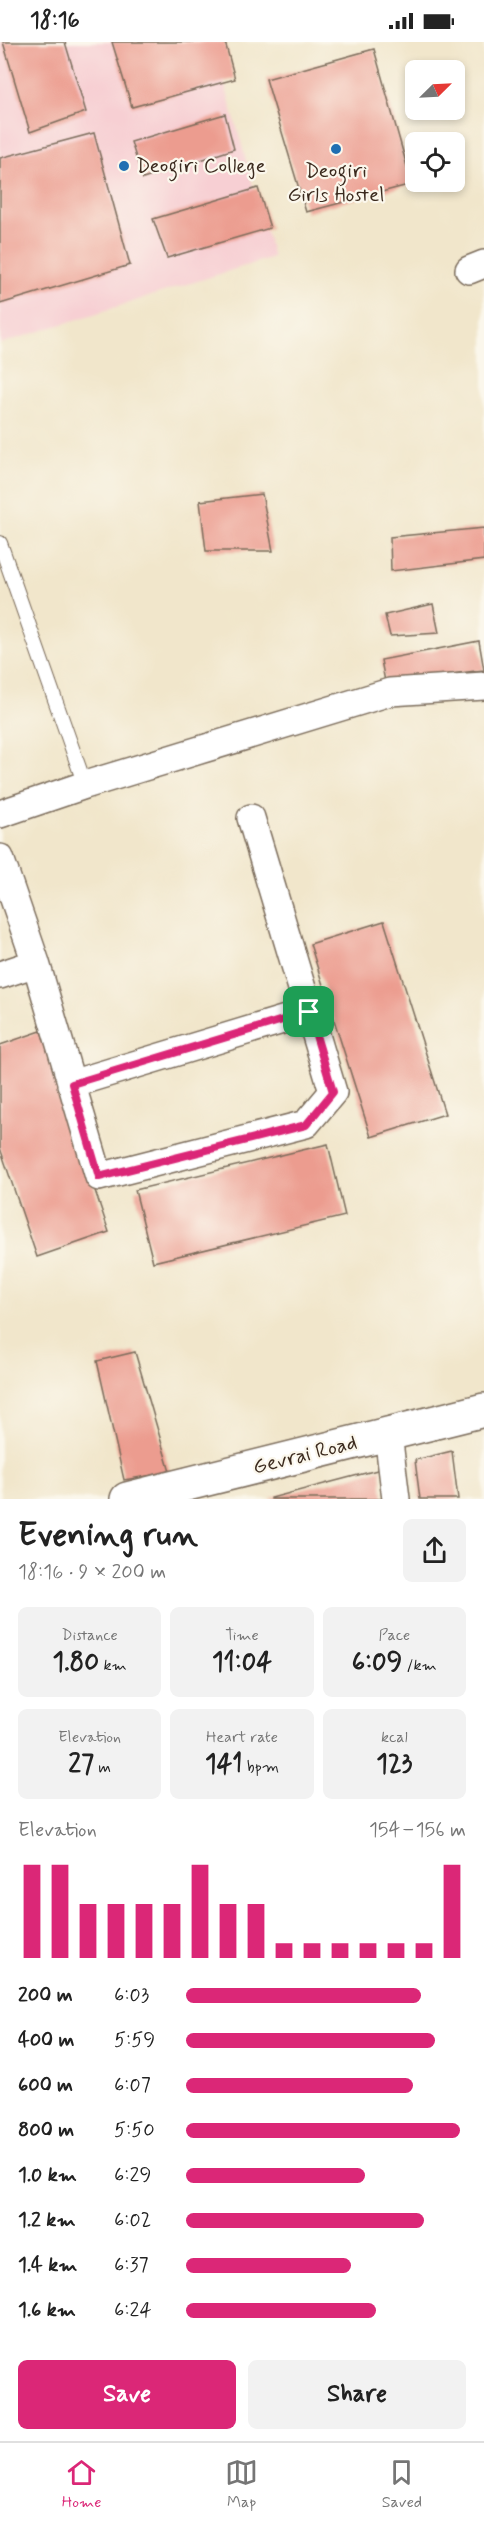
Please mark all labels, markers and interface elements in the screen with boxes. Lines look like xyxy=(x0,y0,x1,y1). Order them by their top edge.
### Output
text: 18:16 xyxy=(30,7,80,35)
north arrow xyxy=(405,60,465,120)
map controls xyxy=(405,60,465,192)
button: locate xyxy=(405,132,465,192)
marker: Deogiri Girls Hostel xyxy=(329,142,343,156)
place label: Deogiri College xyxy=(136,152,266,182)
place label: Deogiri Girls Hostel xyxy=(287,157,385,209)
marker: Deogiri College xyxy=(117,159,131,173)
pin xyxy=(283,986,334,1037)
icon: arrive xyxy=(292,995,325,1028)
street label: Gevrai Road xyxy=(250,1429,360,1481)
text: Evening run xyxy=(18,1514,198,1558)
button: share xyxy=(403,1519,466,1582)
text: 18:16 · 9 × 200 m xyxy=(18,1559,166,1586)
text: Distance xyxy=(62,1625,118,1646)
text: Time xyxy=(225,1625,259,1646)
text: Pace xyxy=(378,1625,410,1646)
text: 1.80 xyxy=(53,1646,99,1680)
text: 11:04 xyxy=(212,1646,272,1680)
text: 6:09 xyxy=(352,1646,402,1680)
text: km xyxy=(99,1655,127,1676)
text: /km xyxy=(402,1655,437,1676)
text: Elevation xyxy=(58,1727,121,1748)
text: Heart rate xyxy=(206,1727,278,1748)
text: kcal xyxy=(381,1727,408,1748)
text: 27 xyxy=(68,1748,94,1782)
text: 141 xyxy=(205,1748,242,1782)
text: 123 xyxy=(376,1748,412,1782)
text: m xyxy=(94,1757,111,1778)
text: bpm xyxy=(242,1757,279,1778)
text: Elevation xyxy=(18,1817,97,1844)
text: 154–156 m xyxy=(369,1817,466,1844)
text: 200 m xyxy=(18,1982,73,2009)
text: 6:03 xyxy=(114,1982,149,2009)
text: 400 m xyxy=(18,2027,74,2054)
text: 5:59 xyxy=(114,2027,155,2054)
text: 600 m xyxy=(18,2072,73,2099)
text: 6:07 xyxy=(114,2072,151,2099)
text: 800 m xyxy=(18,2117,74,2144)
text: 5:50 xyxy=(114,2117,155,2144)
text: 1.0 km xyxy=(18,2162,77,2189)
text: 6:29 xyxy=(114,2162,151,2189)
text: 1.2 km xyxy=(18,2207,75,2234)
text: 6:02 xyxy=(114,2207,151,2234)
text: 1.4 km xyxy=(18,2252,77,2279)
text: 6:37 xyxy=(114,2252,149,2279)
text: 1.6 km xyxy=(18,2297,76,2324)
text: 6:24 xyxy=(114,2297,152,2324)
button: Save xyxy=(18,2360,236,2429)
button: Share xyxy=(248,2360,466,2429)
tab: Home xyxy=(62,2456,102,2513)
tab: Map xyxy=(225,2456,258,2513)
tab: Saved xyxy=(382,2456,422,2513)

